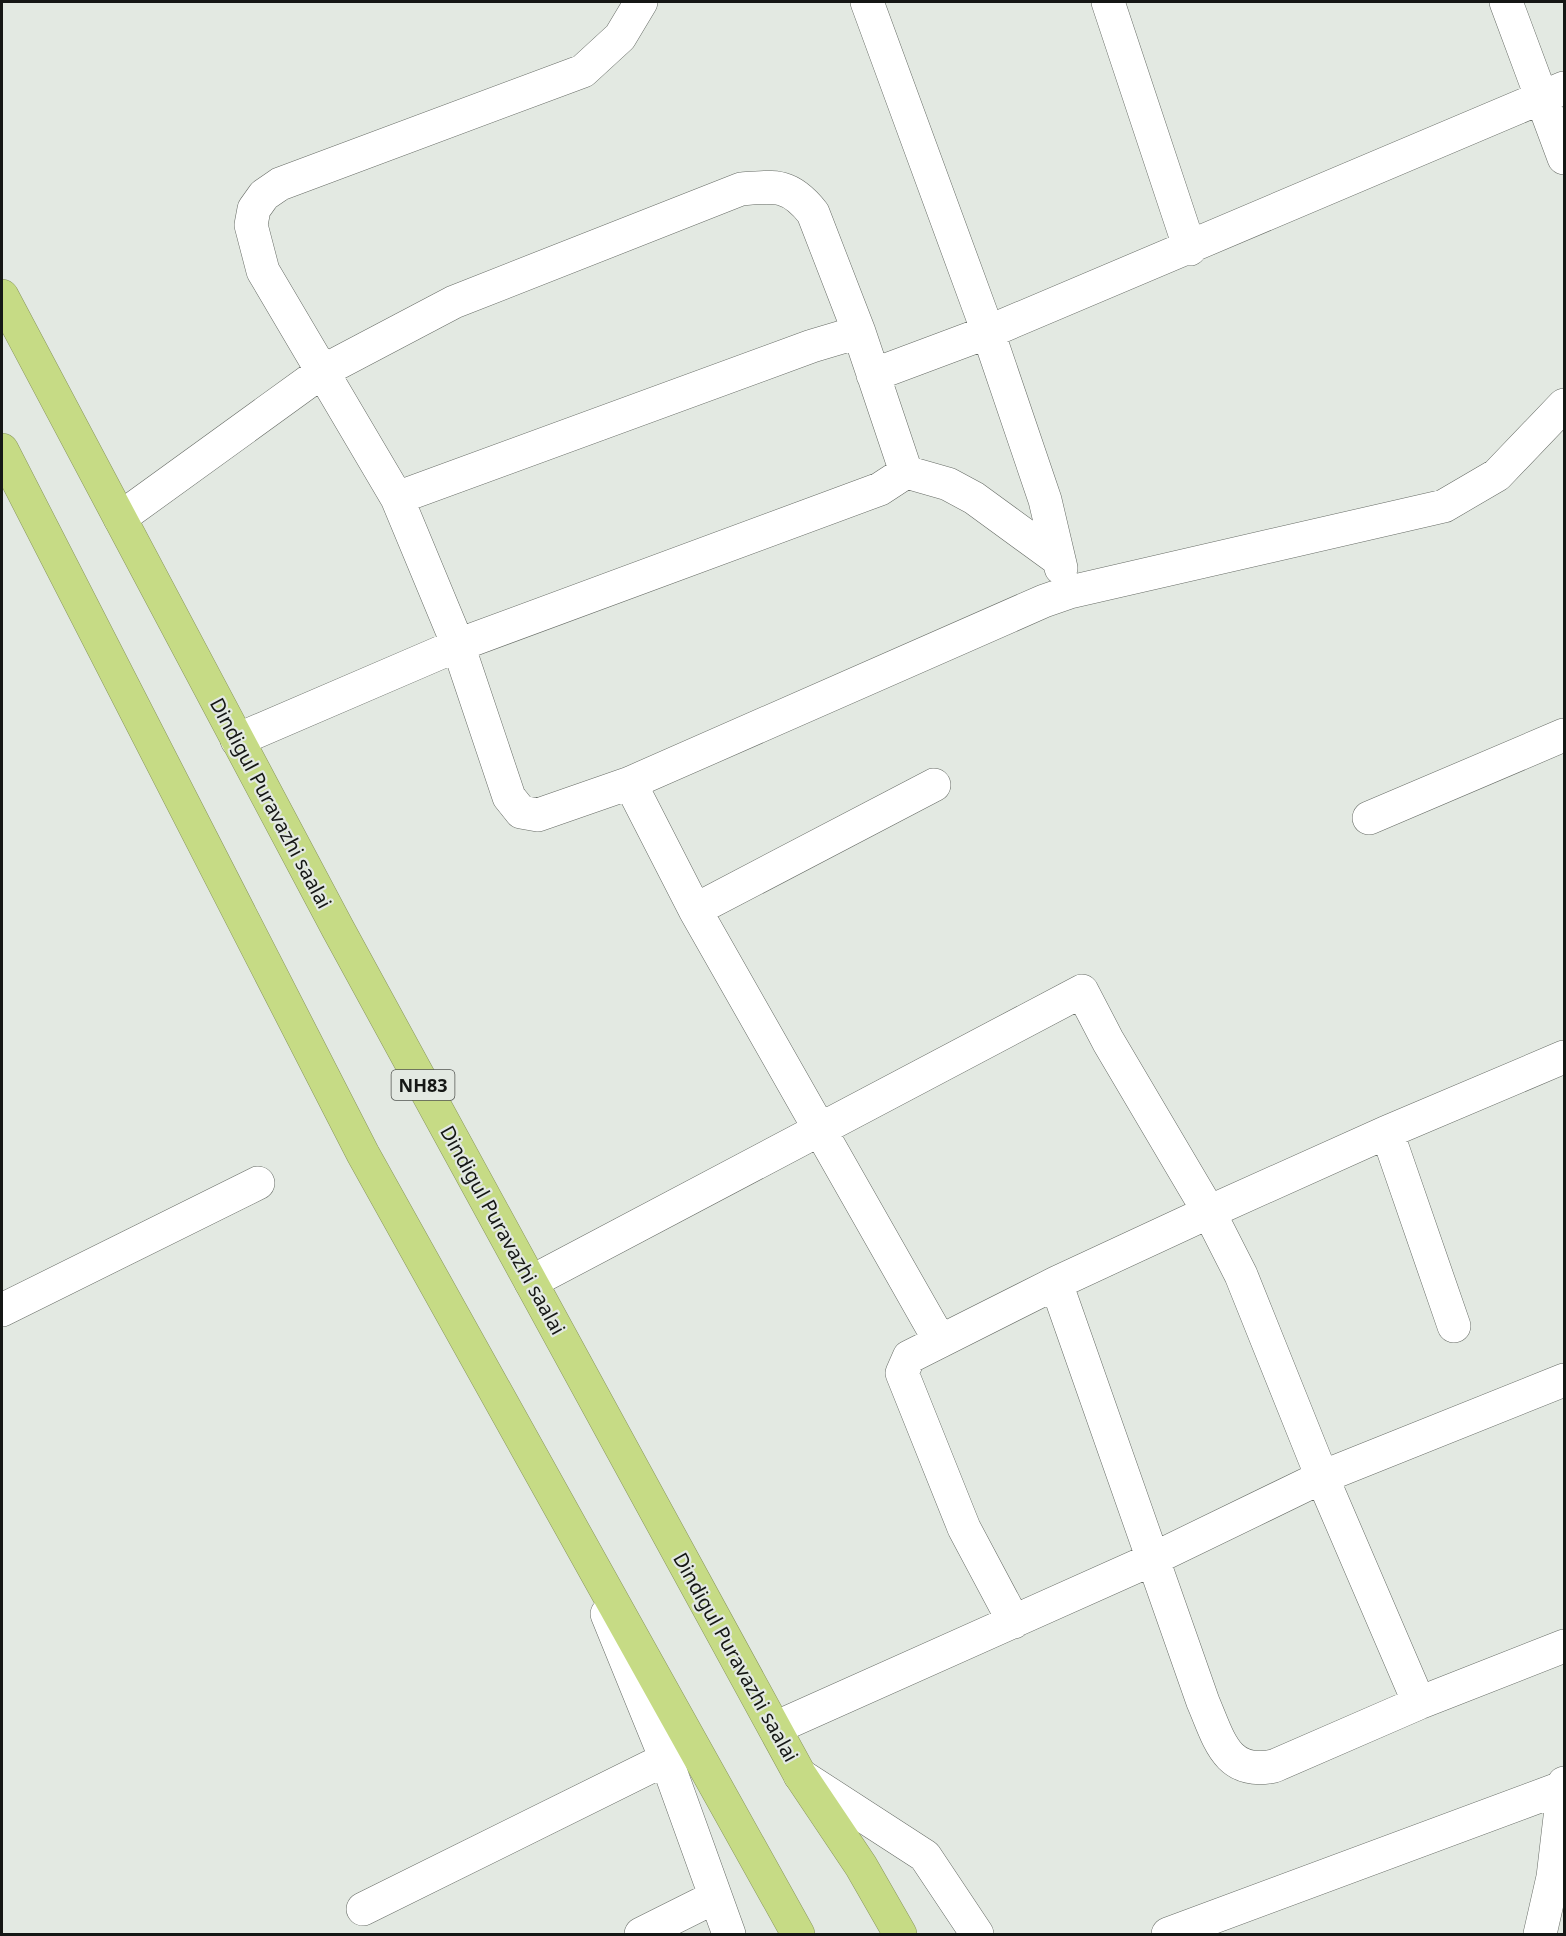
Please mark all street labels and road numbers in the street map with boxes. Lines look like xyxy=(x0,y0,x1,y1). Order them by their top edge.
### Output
street label: Dindigul Puravazhi saalai xyxy=(204,693,338,913)
road number: NH83 xyxy=(392,1070,454,1100)
street label: Dindigul Puravazhi saalai xyxy=(434,1121,572,1339)
street label: Dindigul Puravazhi saalai xyxy=(667,1548,805,1766)

